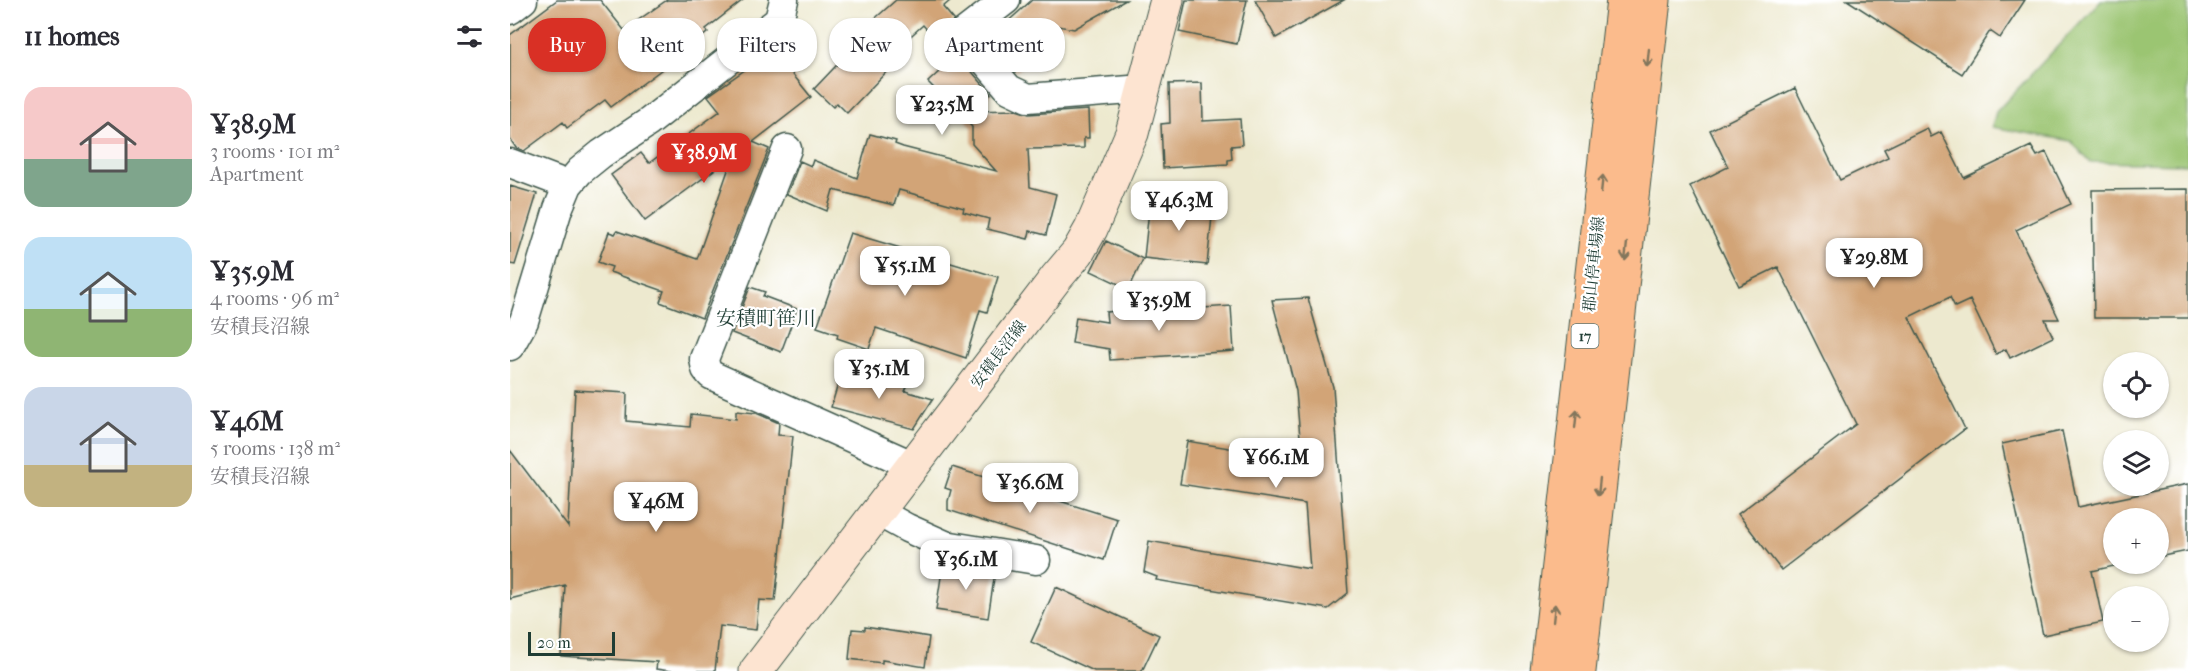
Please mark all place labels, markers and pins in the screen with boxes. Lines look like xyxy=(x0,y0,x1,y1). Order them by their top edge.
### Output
pin: ¥23.5M xyxy=(893,85,991,136)
pin: ¥38.9M xyxy=(655,133,753,184)
pin: ¥46.3M xyxy=(1130,181,1228,232)
pin: ¥29.8M xyxy=(1825,238,1923,289)
pin: ¥55.1M xyxy=(856,246,954,297)
pin: ¥35.9M xyxy=(1110,281,1208,332)
pin: ¥35.1M xyxy=(830,349,928,400)
pin: ¥66.1M xyxy=(1227,438,1325,489)
pin: ¥36.6M xyxy=(981,463,1079,514)
pin: ¥46M xyxy=(620,482,692,533)
pin: ¥36.1M xyxy=(917,540,1015,591)

